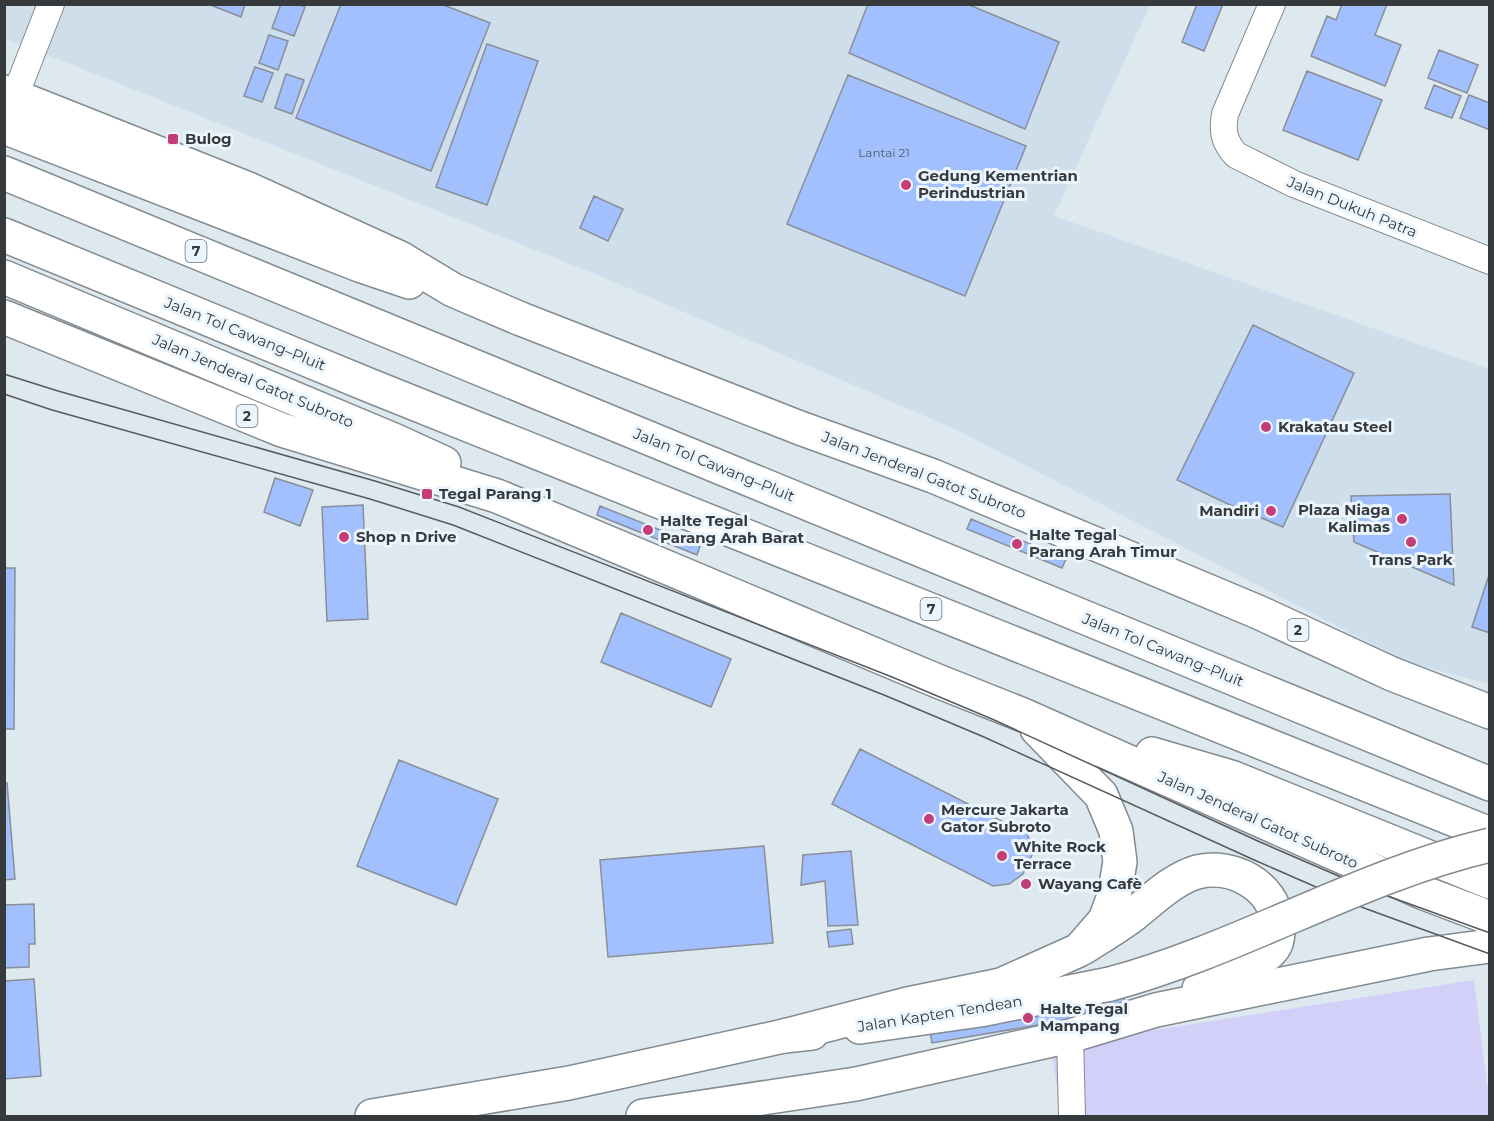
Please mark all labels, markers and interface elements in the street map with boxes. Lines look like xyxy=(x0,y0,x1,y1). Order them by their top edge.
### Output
place label: Bulog xyxy=(185,129,232,148)
marker: Bulog xyxy=(166,132,180,146)
house number: Lantai 21 xyxy=(858,145,910,160)
place label: Gedung Kementrian Perindustrian xyxy=(918,166,1078,202)
street label: Jalan Dukuh Patra xyxy=(1283,171,1420,241)
marker: Gedung Kementrian Perindustrian xyxy=(899,178,913,192)
road number: 7 xyxy=(186,240,206,262)
street label: Jalan Tol Cawang–Pluit xyxy=(161,292,329,375)
street label: Jalan Jenderal Gatot Subroto xyxy=(149,329,357,432)
road number: 2 xyxy=(236,405,258,427)
place label: Krakatau Steel xyxy=(1278,417,1392,436)
marker: Krakatau Steel xyxy=(1259,420,1273,434)
street label: Jalan Tol Cawang–Pluit xyxy=(630,423,798,506)
street label: Jalan Jenderal Gatot Subroto xyxy=(819,426,1029,522)
place label: Tegal Parang 1 xyxy=(439,484,552,503)
marker: Tegal Parang 1 xyxy=(420,487,434,501)
place label: Plaza Niaga Kalimas xyxy=(1298,500,1390,536)
place label: Mandiri xyxy=(1199,501,1259,520)
marker: Mandiri xyxy=(1264,504,1278,518)
place label: Halte Tegal Parang Arah Barat xyxy=(660,511,804,547)
marker: Plaza Niaga Kalimas xyxy=(1395,512,1409,526)
marker: Halte Tegal Parang Arah Barat xyxy=(641,523,655,537)
place label: Halte Tegal Parang Arah Timur xyxy=(1029,525,1177,561)
place label: Shop n Drive xyxy=(356,527,457,546)
marker: Shop n Drive xyxy=(337,530,351,544)
marker: Trans Park xyxy=(1404,535,1418,549)
marker: Halte Tegal Parang Arah Timur xyxy=(1010,537,1024,551)
place label: Trans Park xyxy=(1369,550,1453,569)
road number: 7 xyxy=(920,598,942,620)
street label: Jalan Tol Cawang–Pluit xyxy=(1079,608,1247,691)
road number: 2 xyxy=(1288,619,1308,641)
street label: Jalan Jenderal Gatot Subroto xyxy=(1154,766,1361,872)
place label: Mercure Jakarta Gator Subroto xyxy=(941,800,1069,836)
marker: Mercure Jakarta Gator Subroto xyxy=(922,812,936,826)
place label: White Rock Terrace xyxy=(1014,837,1106,873)
marker: White Rock Terrace xyxy=(995,849,1009,863)
place label: Wayang Cafè xyxy=(1038,874,1142,893)
marker: Wayang Cafè xyxy=(1019,877,1033,891)
street label: Jalan Kapten Tendean xyxy=(855,991,1024,1036)
place label: Halte Tegal Mampang xyxy=(1040,999,1128,1035)
marker: Halte Tegal Mampang xyxy=(1021,1011,1035,1025)

